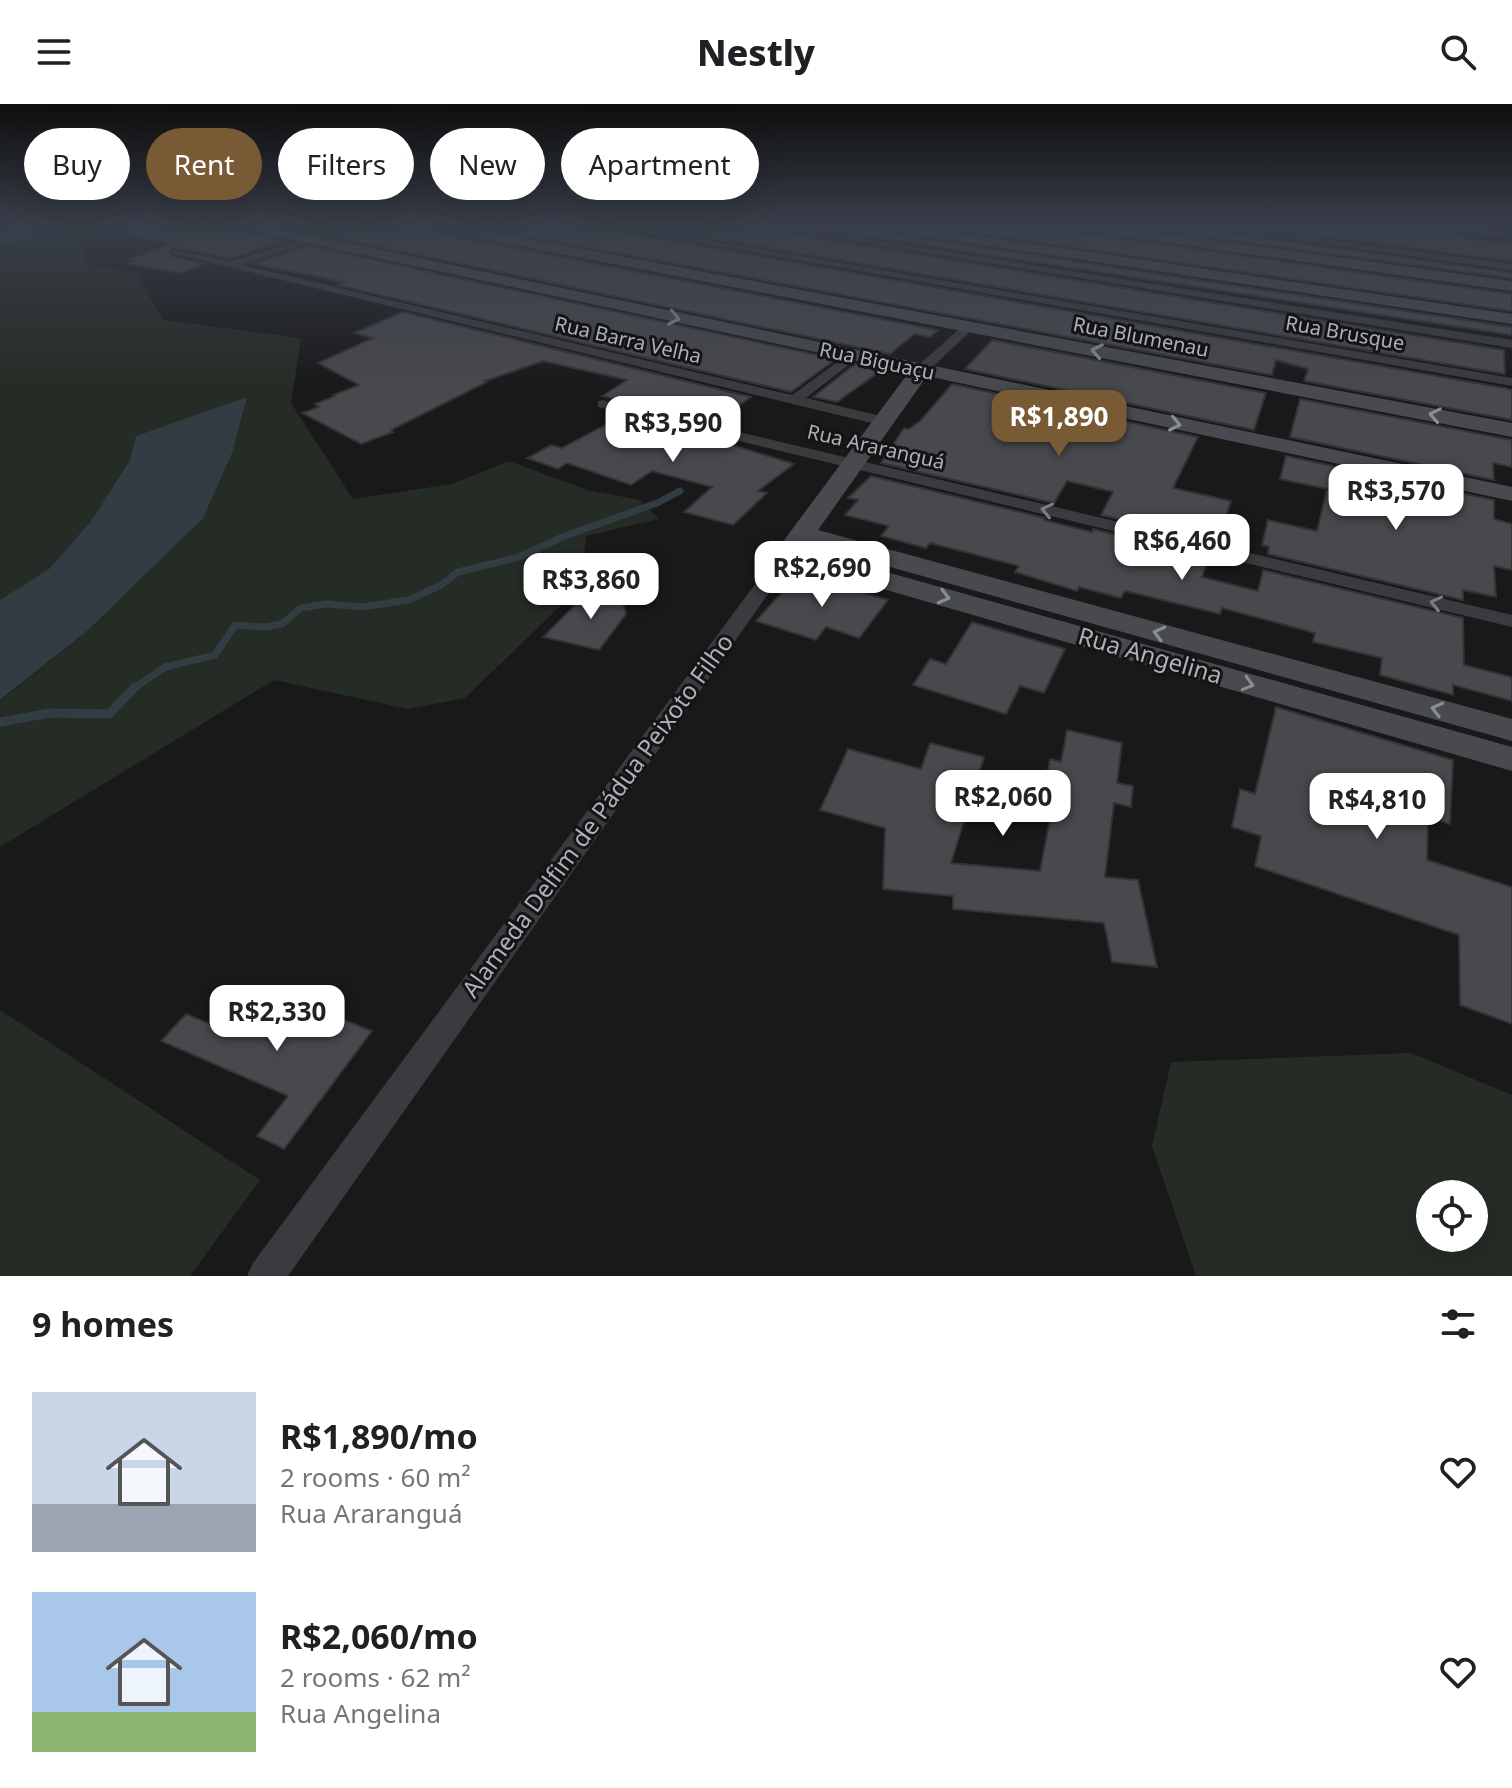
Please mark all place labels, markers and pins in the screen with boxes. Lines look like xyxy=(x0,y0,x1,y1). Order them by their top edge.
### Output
pin: R$1,890 xyxy=(985,390,1133,458)
pin: R$3,590 xyxy=(599,396,747,464)
pin: R$3,570 xyxy=(1322,464,1470,532)
pin: R$6,460 xyxy=(1108,514,1256,582)
pin: R$2,690 xyxy=(748,541,896,609)
pin: R$3,860 xyxy=(517,553,665,621)
pin: R$2,060 xyxy=(929,770,1077,838)
pin: R$4,810 xyxy=(1303,773,1451,841)
pin: R$2,330 xyxy=(203,985,351,1053)

